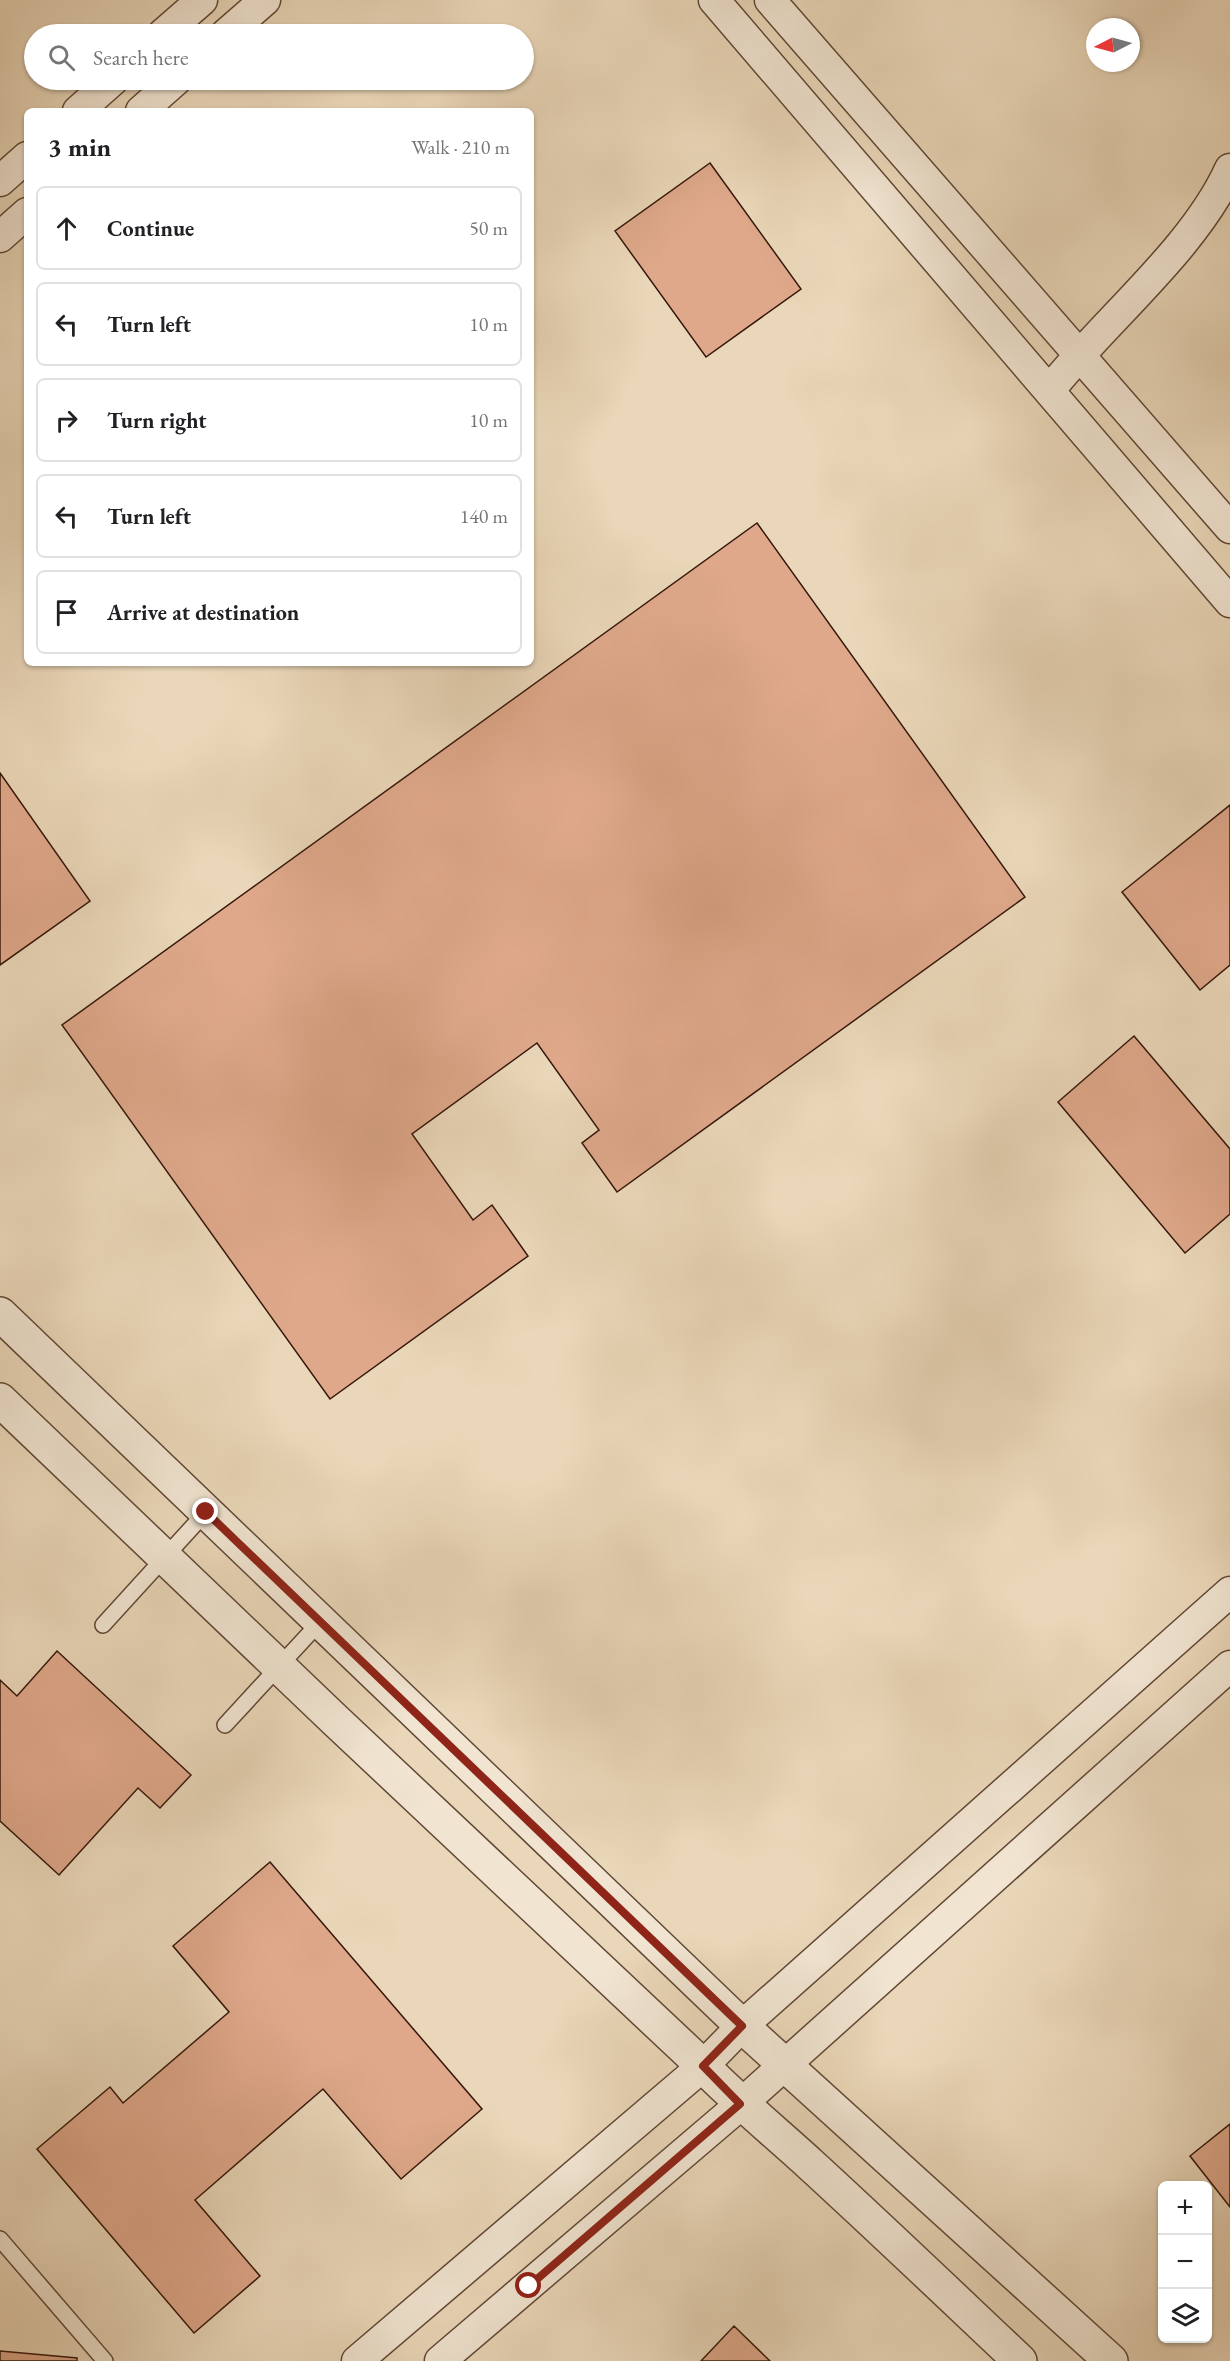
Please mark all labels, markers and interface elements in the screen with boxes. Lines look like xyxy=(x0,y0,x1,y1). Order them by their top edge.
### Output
north arrow xyxy=(1086,18,1140,72)
search box xyxy=(24,24,534,90)
icon: search xyxy=(45,41,78,74)
text: Search here xyxy=(93,43,188,72)
text: 3 min xyxy=(48,130,111,164)
text: Walk · 210 m xyxy=(411,134,510,160)
icon: ahead xyxy=(50,212,83,245)
text: Continue xyxy=(107,214,194,243)
text: 50 m xyxy=(469,215,508,241)
icon: left xyxy=(50,308,83,341)
text: Turn left xyxy=(107,310,191,339)
text: 10 m xyxy=(469,311,508,337)
icon: right xyxy=(50,404,83,437)
text: Turn right xyxy=(107,406,206,435)
text: 10 m xyxy=(469,407,508,433)
icon: left xyxy=(50,500,83,533)
text: Turn left xyxy=(107,502,191,531)
text: 140 m xyxy=(460,503,508,529)
icon: arrive xyxy=(50,596,83,629)
text: Arrive at destination xyxy=(107,598,299,627)
route end xyxy=(192,1498,218,1524)
map controls xyxy=(1158,2181,1212,2343)
button: + xyxy=(1158,2181,1212,2235)
button: − xyxy=(1158,2235,1212,2289)
route start xyxy=(515,2272,541,2298)
button: layers xyxy=(1158,2289,1212,2343)

